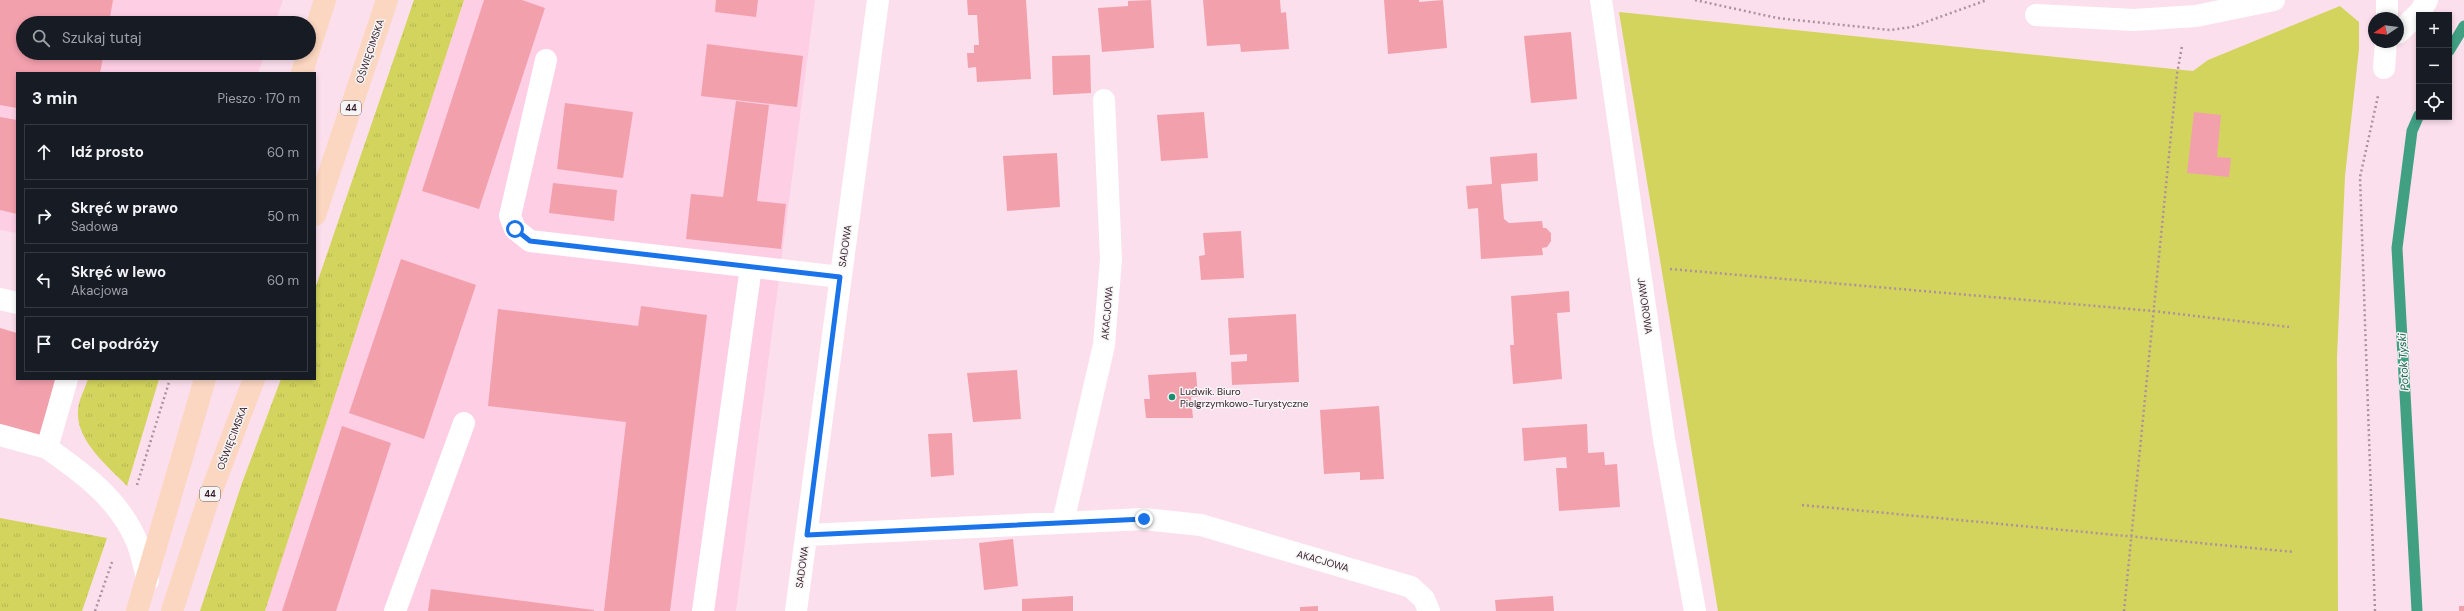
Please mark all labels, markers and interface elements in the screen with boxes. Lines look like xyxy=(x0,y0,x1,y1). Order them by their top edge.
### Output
north arrow xyxy=(2368,12,2404,48)
map controls xyxy=(2416,12,2452,120)
button: + xyxy=(2416,12,2452,48)
search box xyxy=(16,16,316,60)
street label: OŚWIĘCIMSKA xyxy=(353,17,387,85)
icon: search xyxy=(30,27,52,49)
text: Szukaj tutaj xyxy=(62,28,142,48)
button: − xyxy=(2416,48,2452,84)
button: locate xyxy=(2416,84,2452,120)
text: 3 min xyxy=(32,87,77,109)
text: Pieszo · 170 m xyxy=(218,90,300,107)
road number: 44 xyxy=(341,101,361,115)
icon: ahead xyxy=(33,141,55,163)
text: Idź prosto xyxy=(71,142,144,162)
text: 60 m xyxy=(267,144,299,161)
text: Skręć w prawo xyxy=(71,198,178,218)
icon: right xyxy=(33,205,55,227)
text: 50 m xyxy=(267,208,299,225)
text: Sadowa xyxy=(71,218,118,235)
route start xyxy=(506,220,524,238)
street label: SADOWA xyxy=(836,224,854,268)
text: Skręć w lewo xyxy=(71,262,166,282)
icon: left xyxy=(33,269,55,291)
text: 60 m xyxy=(267,272,299,289)
street label: JAWOROWA xyxy=(1635,277,1655,335)
text: Akacjowa xyxy=(71,282,128,299)
street label: AKACJOWA xyxy=(1098,285,1116,340)
icon: arrive xyxy=(33,333,55,355)
water label: Potok Tyski xyxy=(2394,333,2411,391)
text: Cel podróży xyxy=(71,334,159,354)
place label: Ludwik. Biuro Pielgrzymkowo-Turystyczne xyxy=(1180,385,1309,410)
marker: Ludwik. Biuro Pielgrzymkowo-Turystyczne xyxy=(1167,392,1177,402)
street label: OŚWIĘCIMSKA xyxy=(214,404,250,472)
road number: 44 xyxy=(200,487,220,501)
route end xyxy=(1135,510,1153,528)
street label: SADOWA xyxy=(793,545,811,589)
street label: AKACJOWA xyxy=(1295,547,1351,575)

